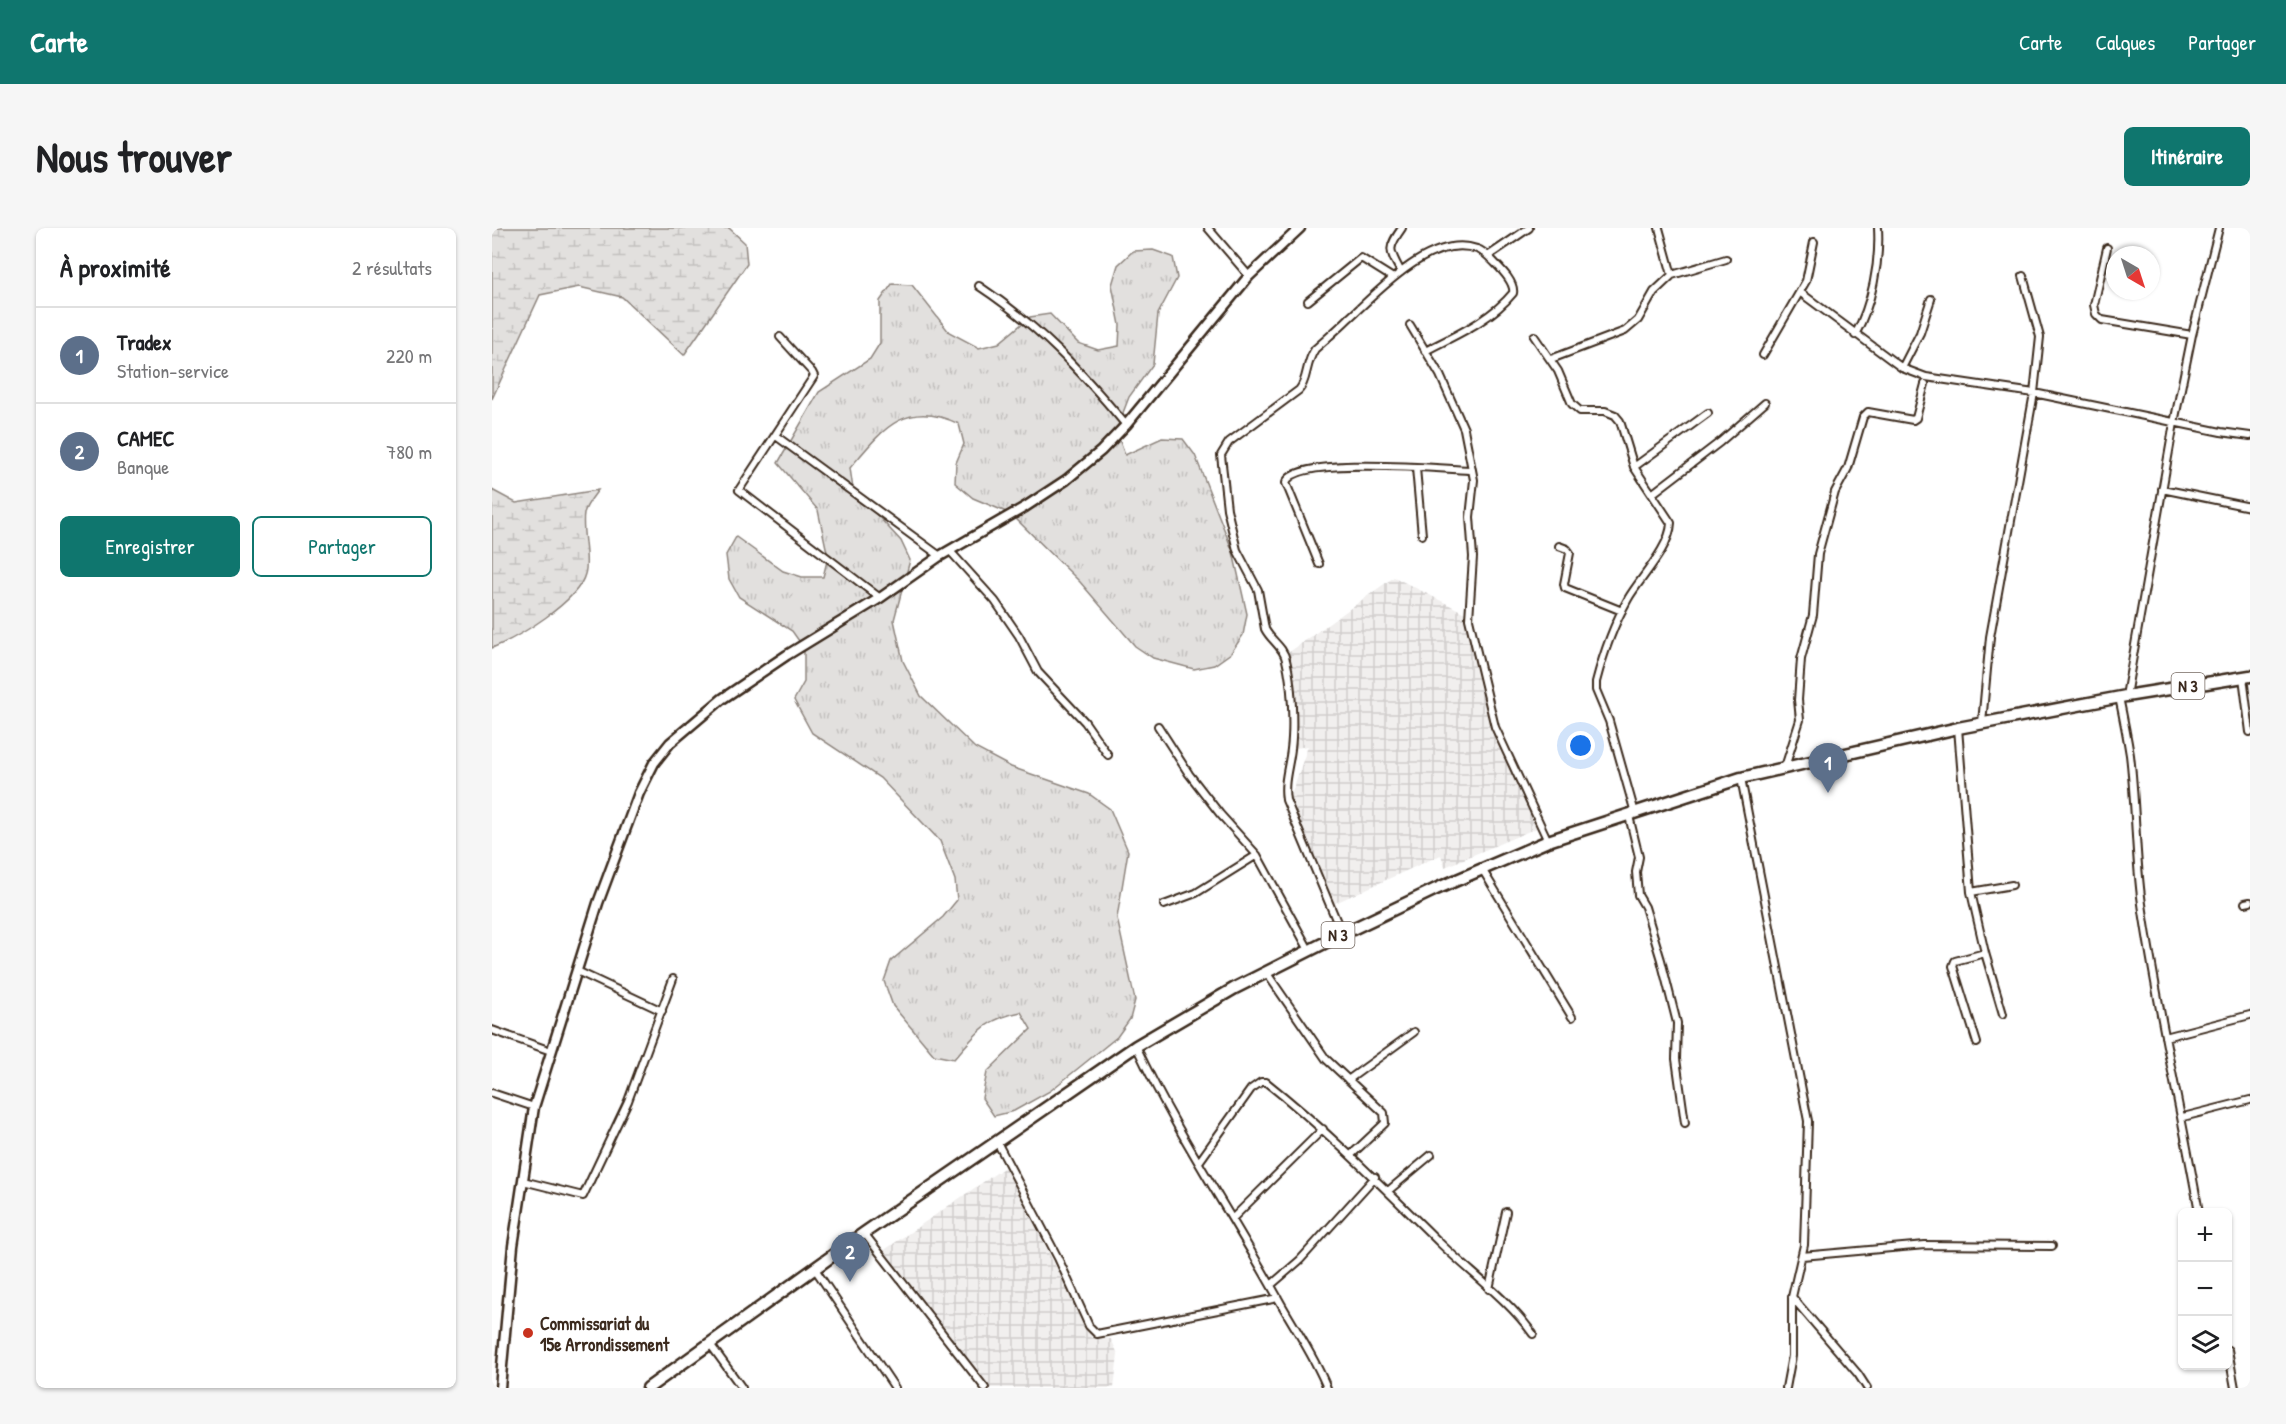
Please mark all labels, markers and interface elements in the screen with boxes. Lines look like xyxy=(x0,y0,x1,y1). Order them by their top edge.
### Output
text: Carte xyxy=(30,23,88,61)
text: Carte xyxy=(2019,28,2062,57)
text: Calques xyxy=(2095,28,2155,57)
text: Partager xyxy=(2188,28,2256,57)
button: Itinéraire xyxy=(2124,127,2250,186)
text: Nous trouver xyxy=(36,128,232,185)
north arrow xyxy=(2106,246,2160,300)
text: À proximité xyxy=(60,250,171,285)
text: 2 résultats xyxy=(352,254,432,281)
text: Tradex xyxy=(117,327,172,357)
text: 1 xyxy=(76,342,83,369)
text: 220 m xyxy=(386,342,432,369)
text: Station-service xyxy=(117,357,229,384)
text: CAMEC xyxy=(117,423,175,453)
text: 2 xyxy=(75,438,84,465)
text: 780 m xyxy=(386,438,432,465)
text: Banque xyxy=(117,453,169,480)
button: Enregistrer xyxy=(60,516,240,577)
button: Partager xyxy=(252,516,432,577)
road number: N 3 xyxy=(2172,673,2204,699)
your location xyxy=(1566,731,1595,760)
pin: 1 xyxy=(1808,744,1848,793)
road number: N 3 xyxy=(1322,922,1354,948)
map controls xyxy=(2178,1208,2232,1370)
button: + xyxy=(2178,1208,2232,1262)
pin: 2 xyxy=(830,1232,870,1282)
button: − xyxy=(2178,1262,2232,1316)
place label: Commissariat du 15e Arrondissement xyxy=(540,1311,670,1357)
button: layers xyxy=(2178,1316,2232,1370)
marker: Commissariat du 15e Arrondissement xyxy=(521,1326,535,1340)

